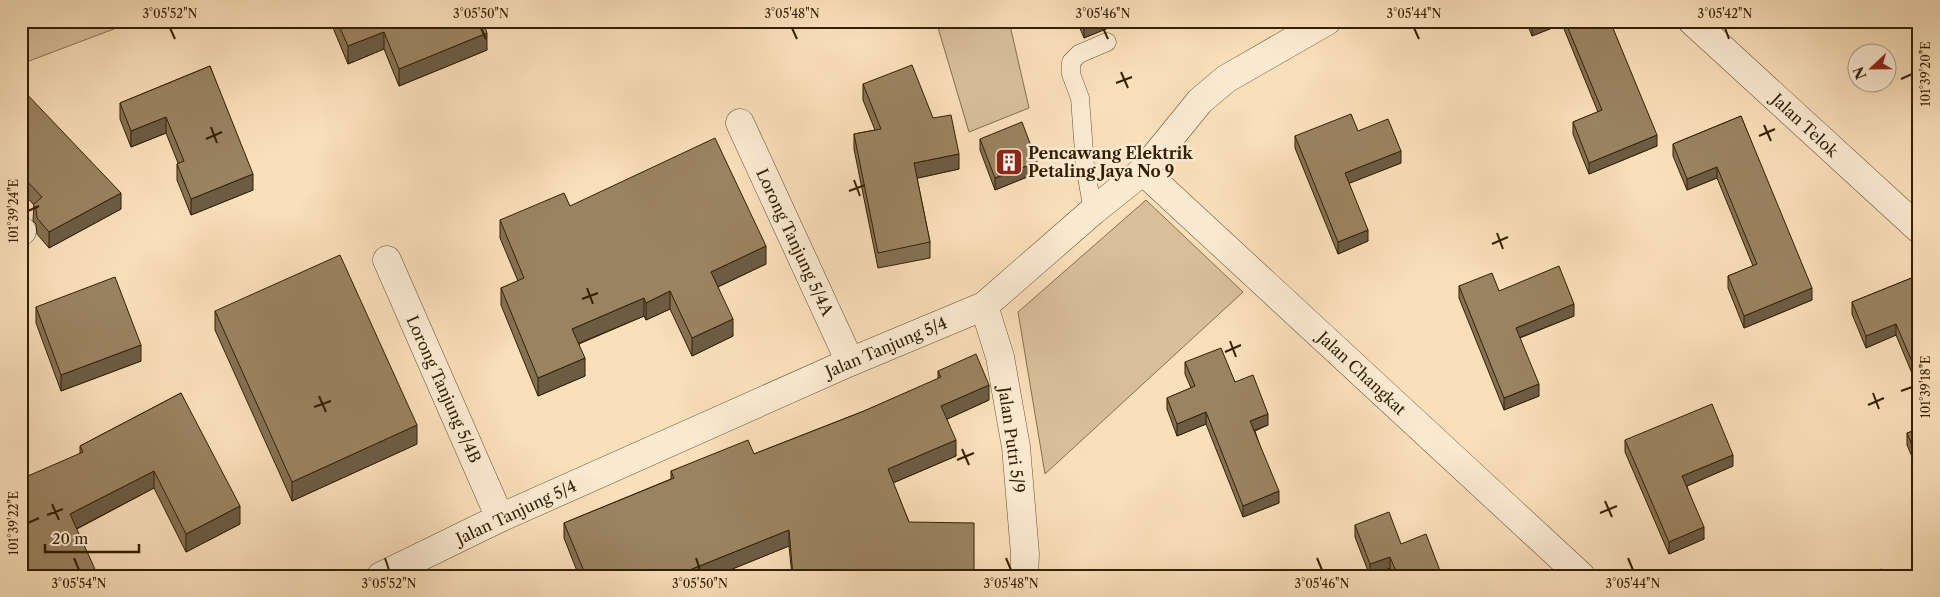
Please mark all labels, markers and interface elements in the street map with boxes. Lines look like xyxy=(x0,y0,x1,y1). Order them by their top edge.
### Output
text: 3°05'52"N xyxy=(142,6,198,21)
text: 3°05'50"N xyxy=(453,6,509,21)
text: 3°05'48"N xyxy=(764,6,820,21)
text: 3°05'46"N xyxy=(1076,6,1130,21)
text: 3°05'44"N xyxy=(1387,6,1441,21)
text: 3°05'42"N xyxy=(1698,6,1753,21)
north arrow xyxy=(1848,42,1898,92)
text: 101°39'20"E xyxy=(1918,42,1933,107)
text: N xyxy=(1849,64,1871,82)
street label: Jalan Telok xyxy=(1765,87,1843,162)
place label: Pencawang Elektrik Petaling Jaya No 9 xyxy=(1028,143,1193,181)
building icon: Pencawang Elektrik Petaling Jaya No 9 xyxy=(994,147,1024,177)
street label: Lorong Tanjung 5/4A xyxy=(752,165,838,320)
text: 101°39'24"E xyxy=(6,179,21,243)
street label: Lorong Tanjung 5/4B xyxy=(402,312,486,466)
street label: Jalan Tanjung 5/4 xyxy=(819,312,950,383)
street label: Jalan Changkat xyxy=(1311,325,1411,419)
text: 101°39'18"E xyxy=(1918,356,1933,418)
street label: Jalan Putri 5/9 xyxy=(994,383,1029,494)
street label: Jalan Tanjung 5/4 xyxy=(450,475,579,550)
text: 101°39'22"E xyxy=(6,491,21,555)
scale bar xyxy=(45,522,139,554)
text: 20 m xyxy=(52,529,88,548)
text: 3°05'54"N xyxy=(52,576,107,591)
text: 3°05'52"N xyxy=(361,576,417,591)
text: 3°05'50"N xyxy=(672,576,728,591)
text: 3°05'48"N xyxy=(983,576,1039,591)
text: 3°05'46"N xyxy=(1295,576,1349,591)
text: 3°05'44"N xyxy=(1606,576,1660,591)

